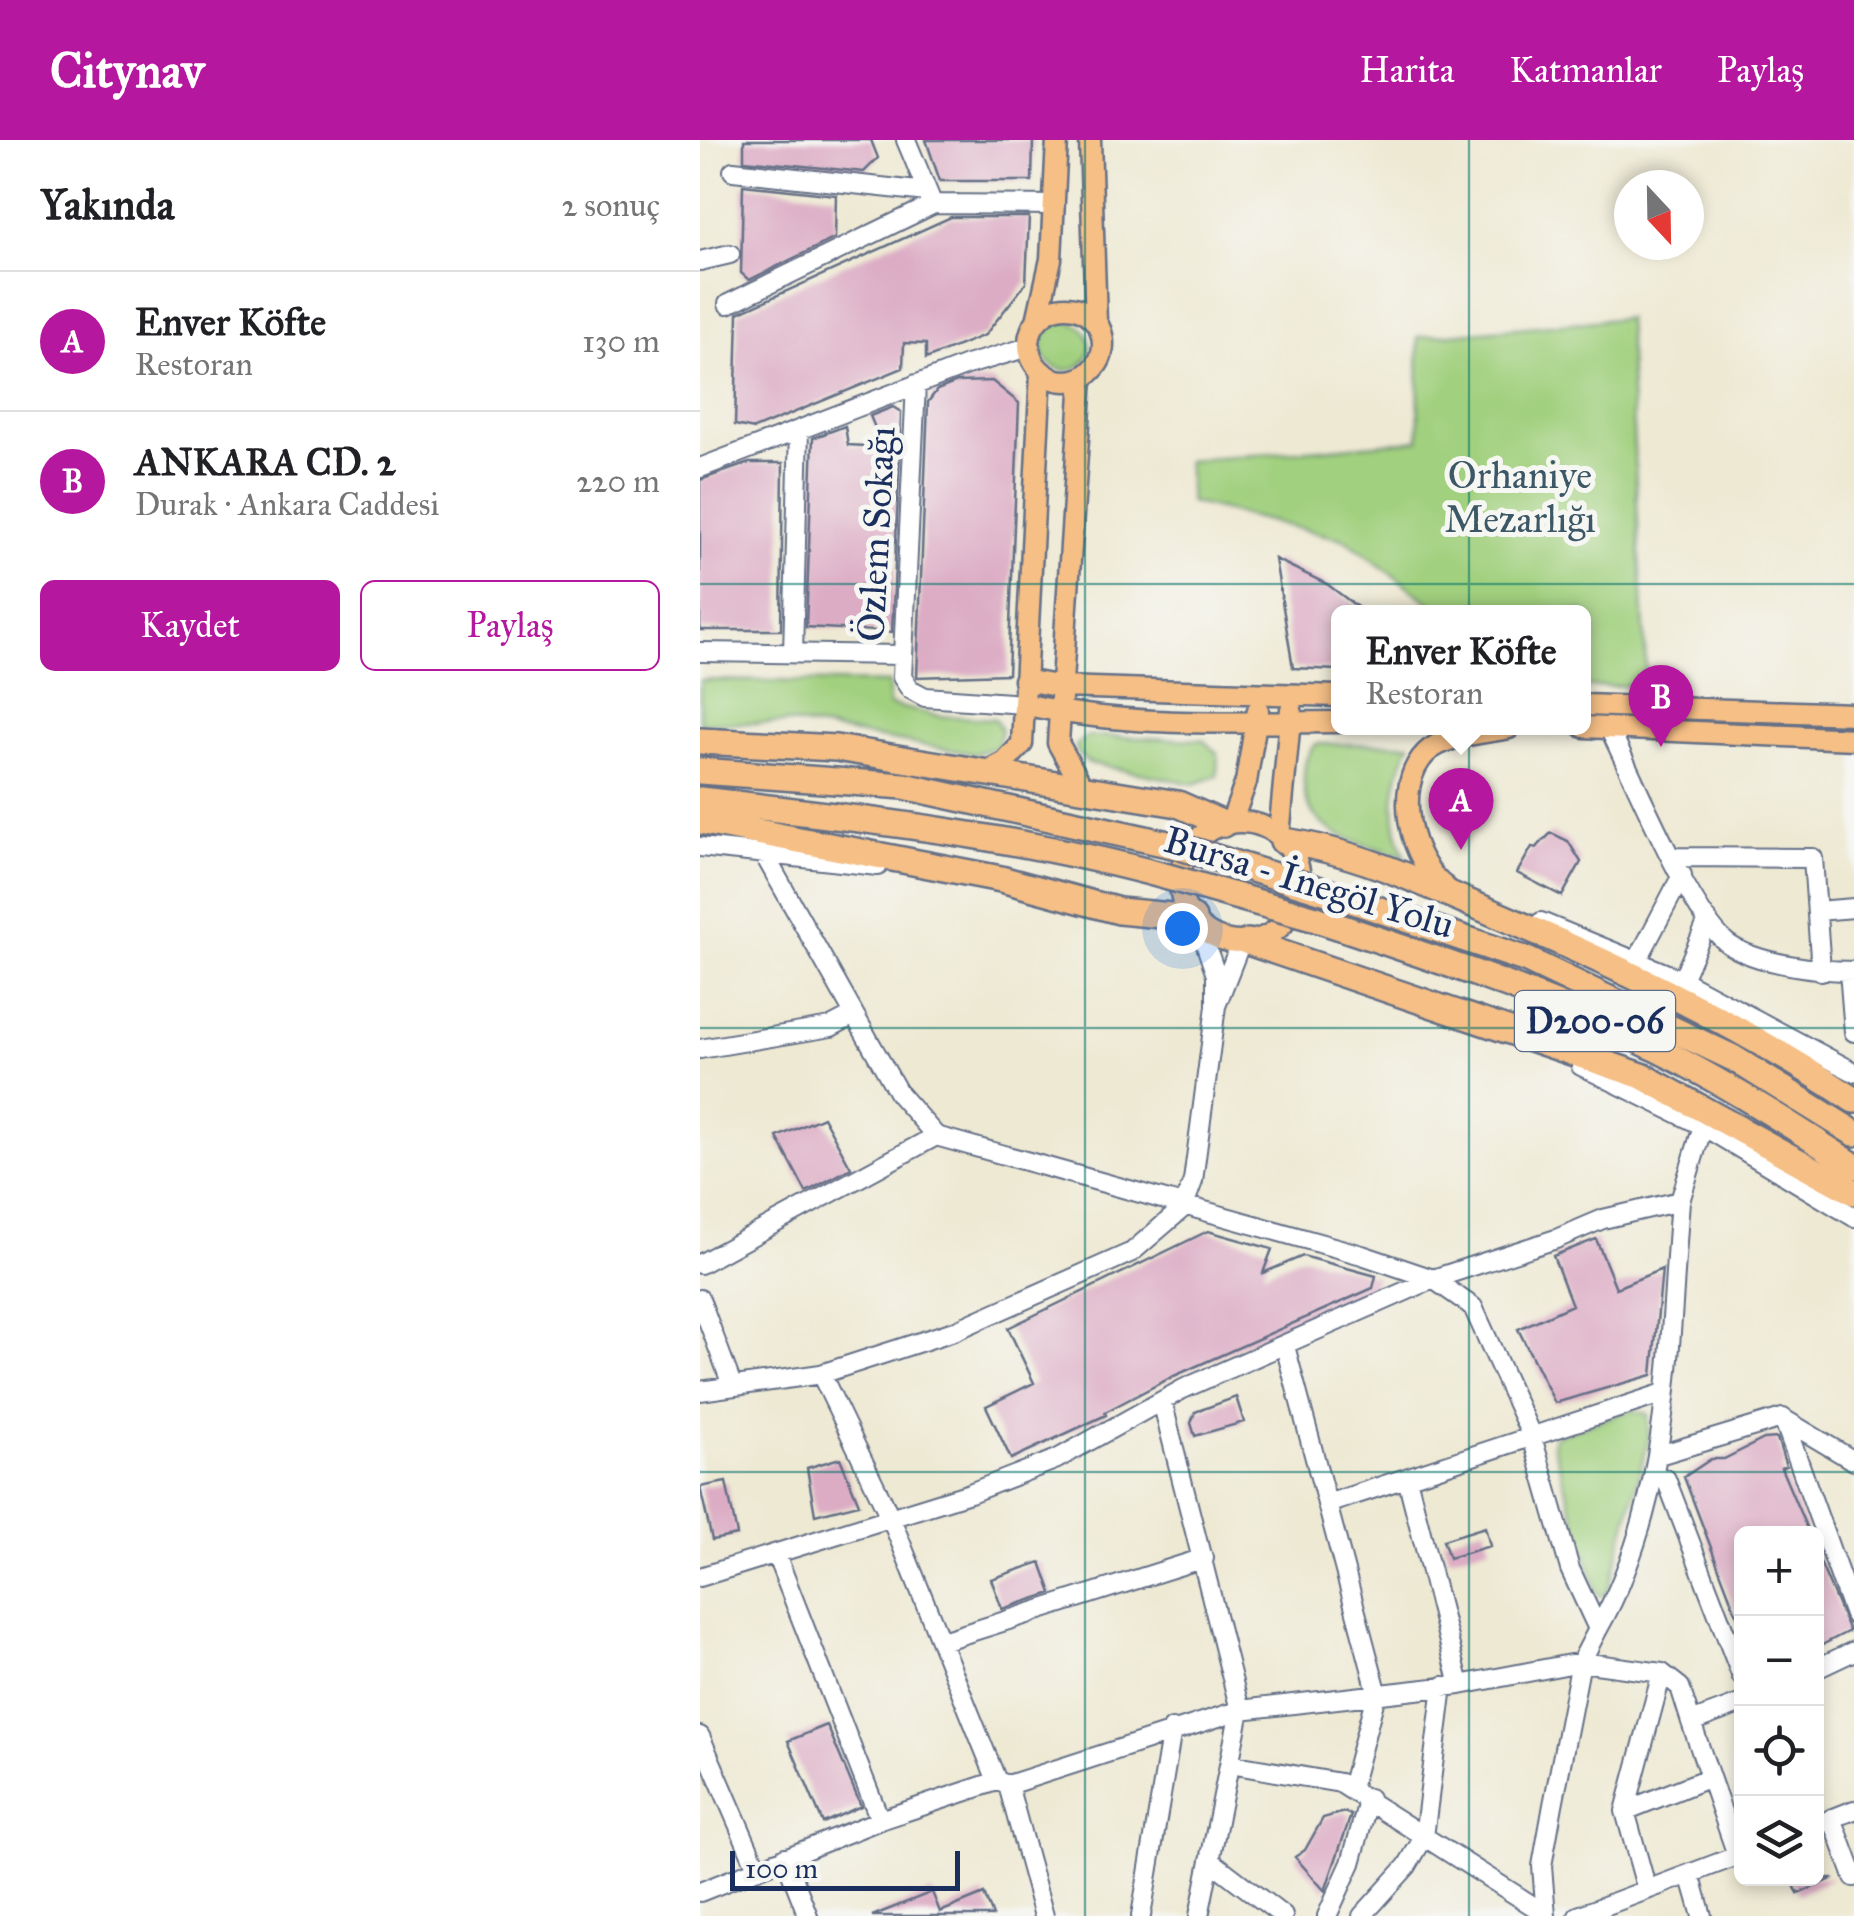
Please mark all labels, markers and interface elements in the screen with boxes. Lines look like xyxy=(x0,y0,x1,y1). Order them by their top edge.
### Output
text: Citynav xyxy=(50,41,204,100)
text: Harita xyxy=(1359,49,1454,92)
text: Katmanlar xyxy=(1509,49,1662,92)
text: Paylaş xyxy=(1717,49,1804,92)
north arrow xyxy=(1614,170,1704,260)
text: Yakında xyxy=(40,179,174,231)
text: 2 sonuç xyxy=(562,186,660,225)
text: Enver Köfte xyxy=(135,299,326,345)
text: A xyxy=(62,322,83,361)
text: 130 m xyxy=(582,322,660,361)
text: Restoran xyxy=(135,345,253,384)
street label: Özlem Sokağı xyxy=(847,425,905,643)
text: ANKARA CD. 2 xyxy=(135,439,396,485)
park label: Orhaniye Mezarlığı xyxy=(1444,452,1596,542)
text: B xyxy=(62,462,83,501)
text: 220 m xyxy=(576,462,660,501)
text: Durak · Ankara Caddesi xyxy=(135,485,439,524)
button: Kaydet xyxy=(40,580,340,671)
button: Paylaş xyxy=(360,580,660,671)
popup xyxy=(1331,605,1591,735)
text: Enver Köfte xyxy=(1365,628,1557,674)
pin: B xyxy=(1628,664,1694,747)
text: Restoran xyxy=(1365,674,1483,713)
pin: A xyxy=(1428,768,1494,850)
street label: Bursa - İnegöl Yolu xyxy=(1158,816,1460,948)
your location xyxy=(1157,903,1208,954)
road number: D200-06 xyxy=(1515,991,1675,1051)
map controls xyxy=(1734,1526,1824,1886)
button: + xyxy=(1734,1526,1824,1616)
button: − xyxy=(1734,1616,1824,1706)
button: locate xyxy=(1734,1706,1824,1796)
button: layers xyxy=(1734,1796,1824,1886)
scale bar xyxy=(730,1846,960,1890)
text: 100 m xyxy=(745,1851,818,1886)

